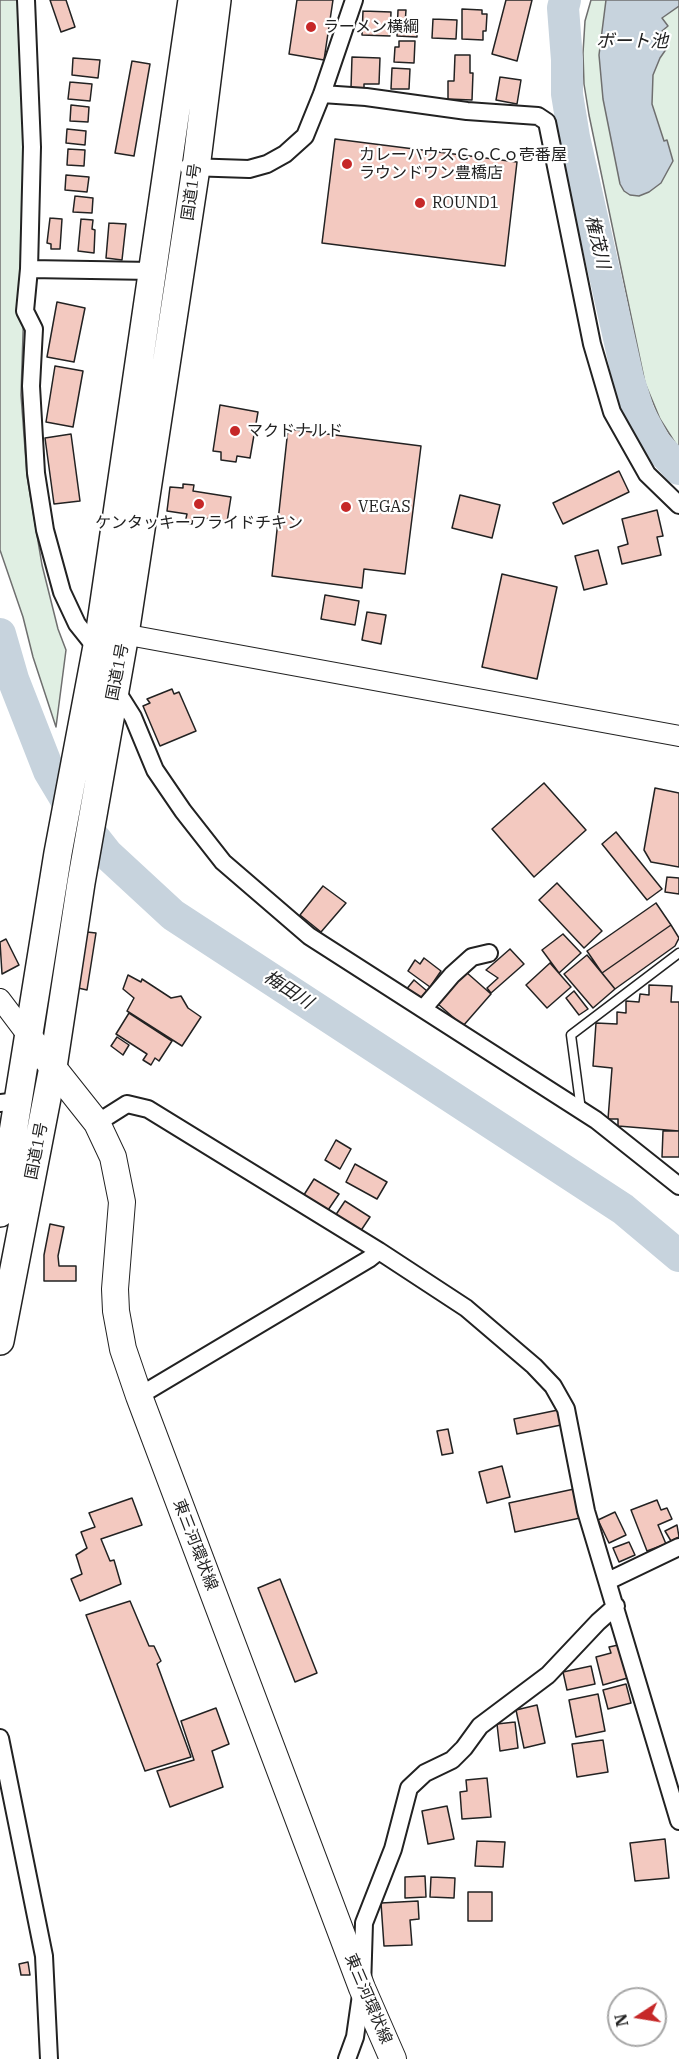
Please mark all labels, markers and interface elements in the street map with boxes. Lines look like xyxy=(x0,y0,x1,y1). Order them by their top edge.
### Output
place label: ラーメン横綱 xyxy=(323,17,419,37)
marker: ラーメン横綱 xyxy=(304,20,318,34)
water label: ボート池 xyxy=(596,31,668,53)
place label: カレーハウスＣｏＣｏ壱番屋 ラウンドワン豊橋店 xyxy=(359,145,567,183)
marker: カレーハウスＣｏＣｏ壱番屋 ラウンドワン豊橋店 xyxy=(340,157,354,171)
street label: 国道1号 xyxy=(178,162,206,222)
place label: ROUND1 xyxy=(432,193,499,213)
marker: ROUND1 xyxy=(413,196,427,210)
water label: 権茂川 xyxy=(580,213,614,271)
place label: マクドナルド xyxy=(247,421,343,441)
marker: マクドナルド xyxy=(228,424,242,438)
marker: ケンタッキーフライドチキン xyxy=(192,497,206,511)
place label: VEGAS xyxy=(358,497,411,517)
marker: VEGAS xyxy=(339,500,353,514)
place label: ケンタッキーフライドチキン xyxy=(95,513,303,533)
street label: 国道1号 xyxy=(103,642,133,702)
water label: 梅田川 xyxy=(259,966,317,1014)
street label: 国道1号 xyxy=(22,1121,52,1181)
street label: 東三河環状線 xyxy=(169,1497,221,1593)
street label: 東三河環状線 xyxy=(340,1951,396,2047)
north arrow xyxy=(607,1987,667,2047)
text: N xyxy=(610,2012,632,2029)

